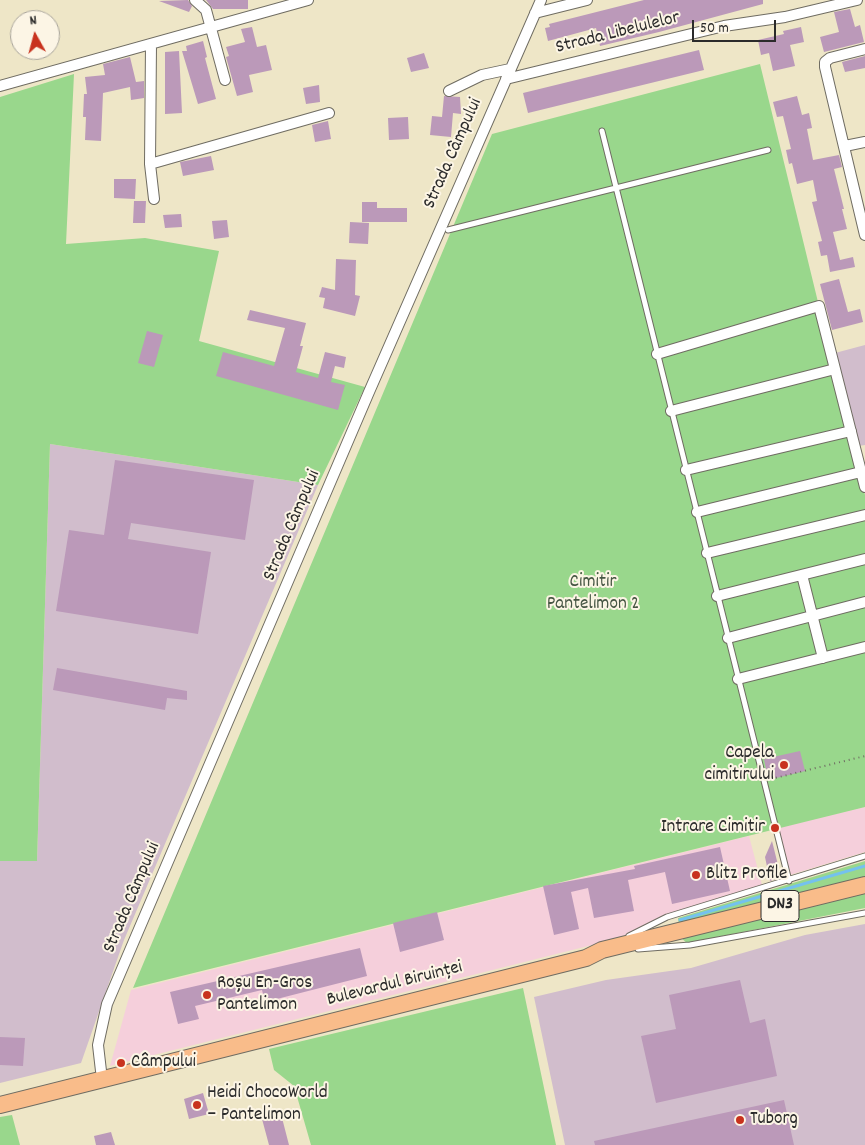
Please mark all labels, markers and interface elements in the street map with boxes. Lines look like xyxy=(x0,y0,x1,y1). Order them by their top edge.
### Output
street label: Strada Libelulelor xyxy=(554,8,682,60)
north arrow xyxy=(10,10,60,60)
scale bar xyxy=(695,10,779,42)
text: N xyxy=(29,11,38,31)
text: 50 m xyxy=(700,18,729,40)
street label: Strada Câmpului xyxy=(419,95,489,213)
street label: Strada Câmpului xyxy=(259,467,327,585)
park label: Cimitir Pantelimon 2 xyxy=(547,572,639,616)
place label: Capela cimitirului xyxy=(704,743,774,787)
marker: Capela cimitirului xyxy=(778,759,790,771)
place label: Intrare Cimitir xyxy=(661,817,765,839)
marker: Intrare Cimitir xyxy=(769,822,781,834)
street label: Strada Câmpului xyxy=(99,839,167,957)
place label: Blitz Profile xyxy=(706,864,787,886)
marker: Blitz Profile xyxy=(690,869,702,881)
road number: DN3 xyxy=(761,890,799,921)
street label: Bulevardul Biruinței xyxy=(325,957,465,1013)
place label: Roșu En-Gros Pantelimon xyxy=(217,973,312,1017)
marker: Roșu En-Gros Pantelimon xyxy=(201,989,213,1001)
place label: Câmpului xyxy=(131,1052,196,1074)
marker: Câmpului xyxy=(115,1057,127,1069)
place label: Heidi ChocoWorld – Pantelimon xyxy=(207,1083,328,1127)
marker: Heidi ChocoWorld – Pantelimon xyxy=(191,1099,203,1111)
place label: Tuborg xyxy=(750,1109,798,1131)
marker: Tuborg xyxy=(734,1114,746,1126)

